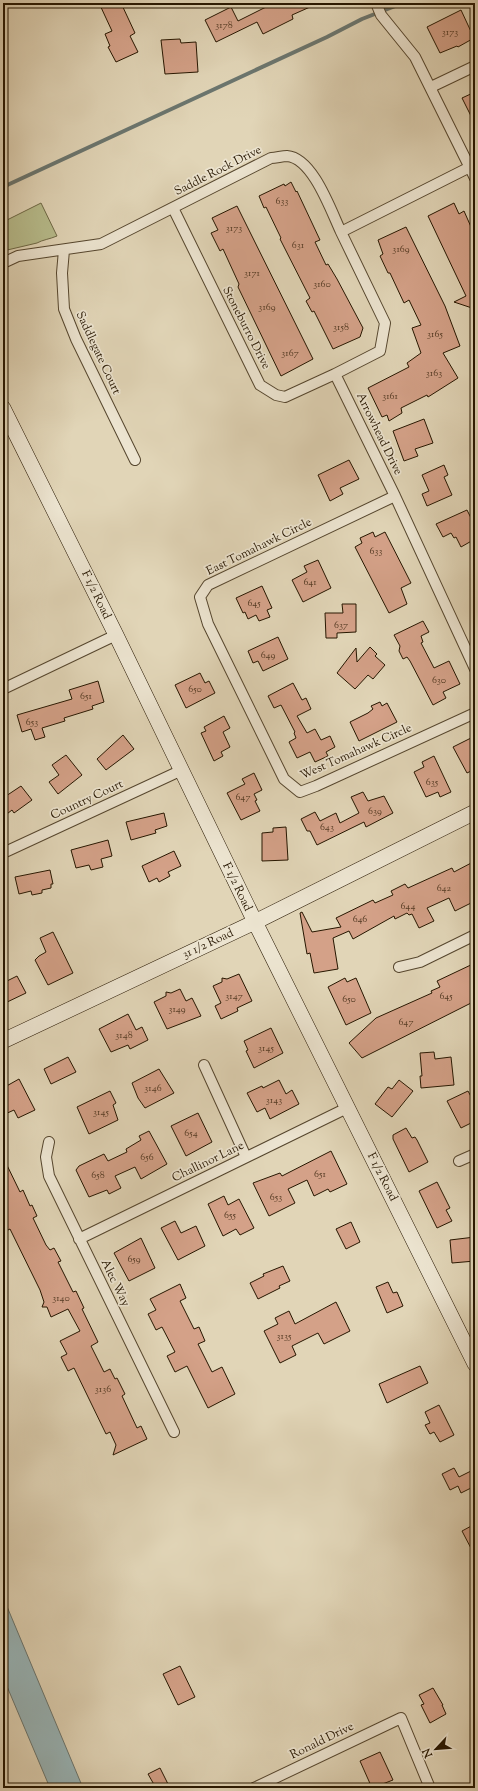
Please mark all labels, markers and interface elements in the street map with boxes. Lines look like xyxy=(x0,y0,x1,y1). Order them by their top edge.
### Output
house number: 3178 xyxy=(215,18,233,33)
house number: 3173 xyxy=(442,25,458,40)
street label: Saddle Rock Drive xyxy=(171,141,265,201)
house number: 633 xyxy=(275,194,289,209)
house number: 3173 xyxy=(226,221,242,236)
house number: 631 xyxy=(292,238,305,253)
house number: 3169 xyxy=(392,242,410,257)
house number: 3171 xyxy=(244,266,261,281)
house number: 3160 xyxy=(313,277,331,292)
street label: Stoneburro Drive xyxy=(217,283,275,373)
house number: 3169 xyxy=(258,300,276,315)
street label: Saddlegate Court xyxy=(71,309,125,397)
house number: 3158 xyxy=(333,320,349,335)
house number: 3165 xyxy=(427,327,443,342)
house number: 3167 xyxy=(281,346,299,361)
house number: 3163 xyxy=(426,366,442,381)
house number: 3161 xyxy=(382,389,398,404)
street label: Arrowhead Drive xyxy=(351,390,407,479)
street label: East Tomahawk Circle xyxy=(203,513,315,580)
house number: 633 xyxy=(369,544,383,559)
street label: F 1/2 Road xyxy=(76,567,116,623)
house number: 641 xyxy=(303,575,317,590)
house number: 645 xyxy=(247,596,261,611)
house number: 637 xyxy=(334,618,348,633)
house number: 649 xyxy=(261,648,275,663)
house number: 630 xyxy=(432,673,446,688)
house number: 650 xyxy=(188,682,202,697)
house number: 651 xyxy=(80,689,92,704)
house number: 653 xyxy=(26,715,38,730)
street label: West Tomahawk Circle xyxy=(297,719,415,785)
street label: Country Court xyxy=(48,775,126,825)
house number: 635 xyxy=(426,775,439,790)
house number: 647 xyxy=(236,790,250,805)
house number: 639 xyxy=(368,804,382,819)
house number: 643 xyxy=(320,820,334,835)
street label: F 1/2 Road xyxy=(217,859,257,915)
house number: 642 xyxy=(437,881,452,896)
house number: 644 xyxy=(401,899,415,914)
house number: 646 xyxy=(353,912,367,927)
street label: 31 1/2 Road xyxy=(179,924,237,964)
house number: 3147 xyxy=(225,989,243,1004)
house number: 645 xyxy=(439,989,453,1004)
house number: 650 xyxy=(342,992,356,1007)
house number: 3149 xyxy=(168,1002,186,1017)
house number: 647 xyxy=(399,1015,413,1030)
house number: 3148 xyxy=(115,1028,133,1043)
house number: 3145 xyxy=(258,1041,275,1056)
house number: 3146 xyxy=(144,1081,162,1096)
house number: 3143 xyxy=(266,1093,282,1108)
house number: 3145 xyxy=(93,1105,110,1120)
house number: 654 xyxy=(184,1126,198,1141)
street label: Challinor Lane xyxy=(169,1137,247,1187)
house number: 656 xyxy=(140,1150,154,1165)
street label: F 1/2 Road xyxy=(362,1150,402,1205)
house number: 651 xyxy=(314,1167,326,1182)
house number: 658 xyxy=(91,1168,105,1183)
house number: 653 xyxy=(270,1190,282,1205)
house number: 655 xyxy=(224,1208,237,1223)
house number: 659 xyxy=(127,1252,141,1267)
street label: Alec Way xyxy=(96,1256,134,1310)
house number: 3140 xyxy=(52,1291,70,1306)
house number: 3135 xyxy=(277,1329,292,1344)
house number: 3136 xyxy=(95,1382,111,1397)
street label: Ronald Drive xyxy=(287,1718,357,1764)
north arrow xyxy=(416,1729,456,1769)
text: N xyxy=(419,1745,437,1761)

